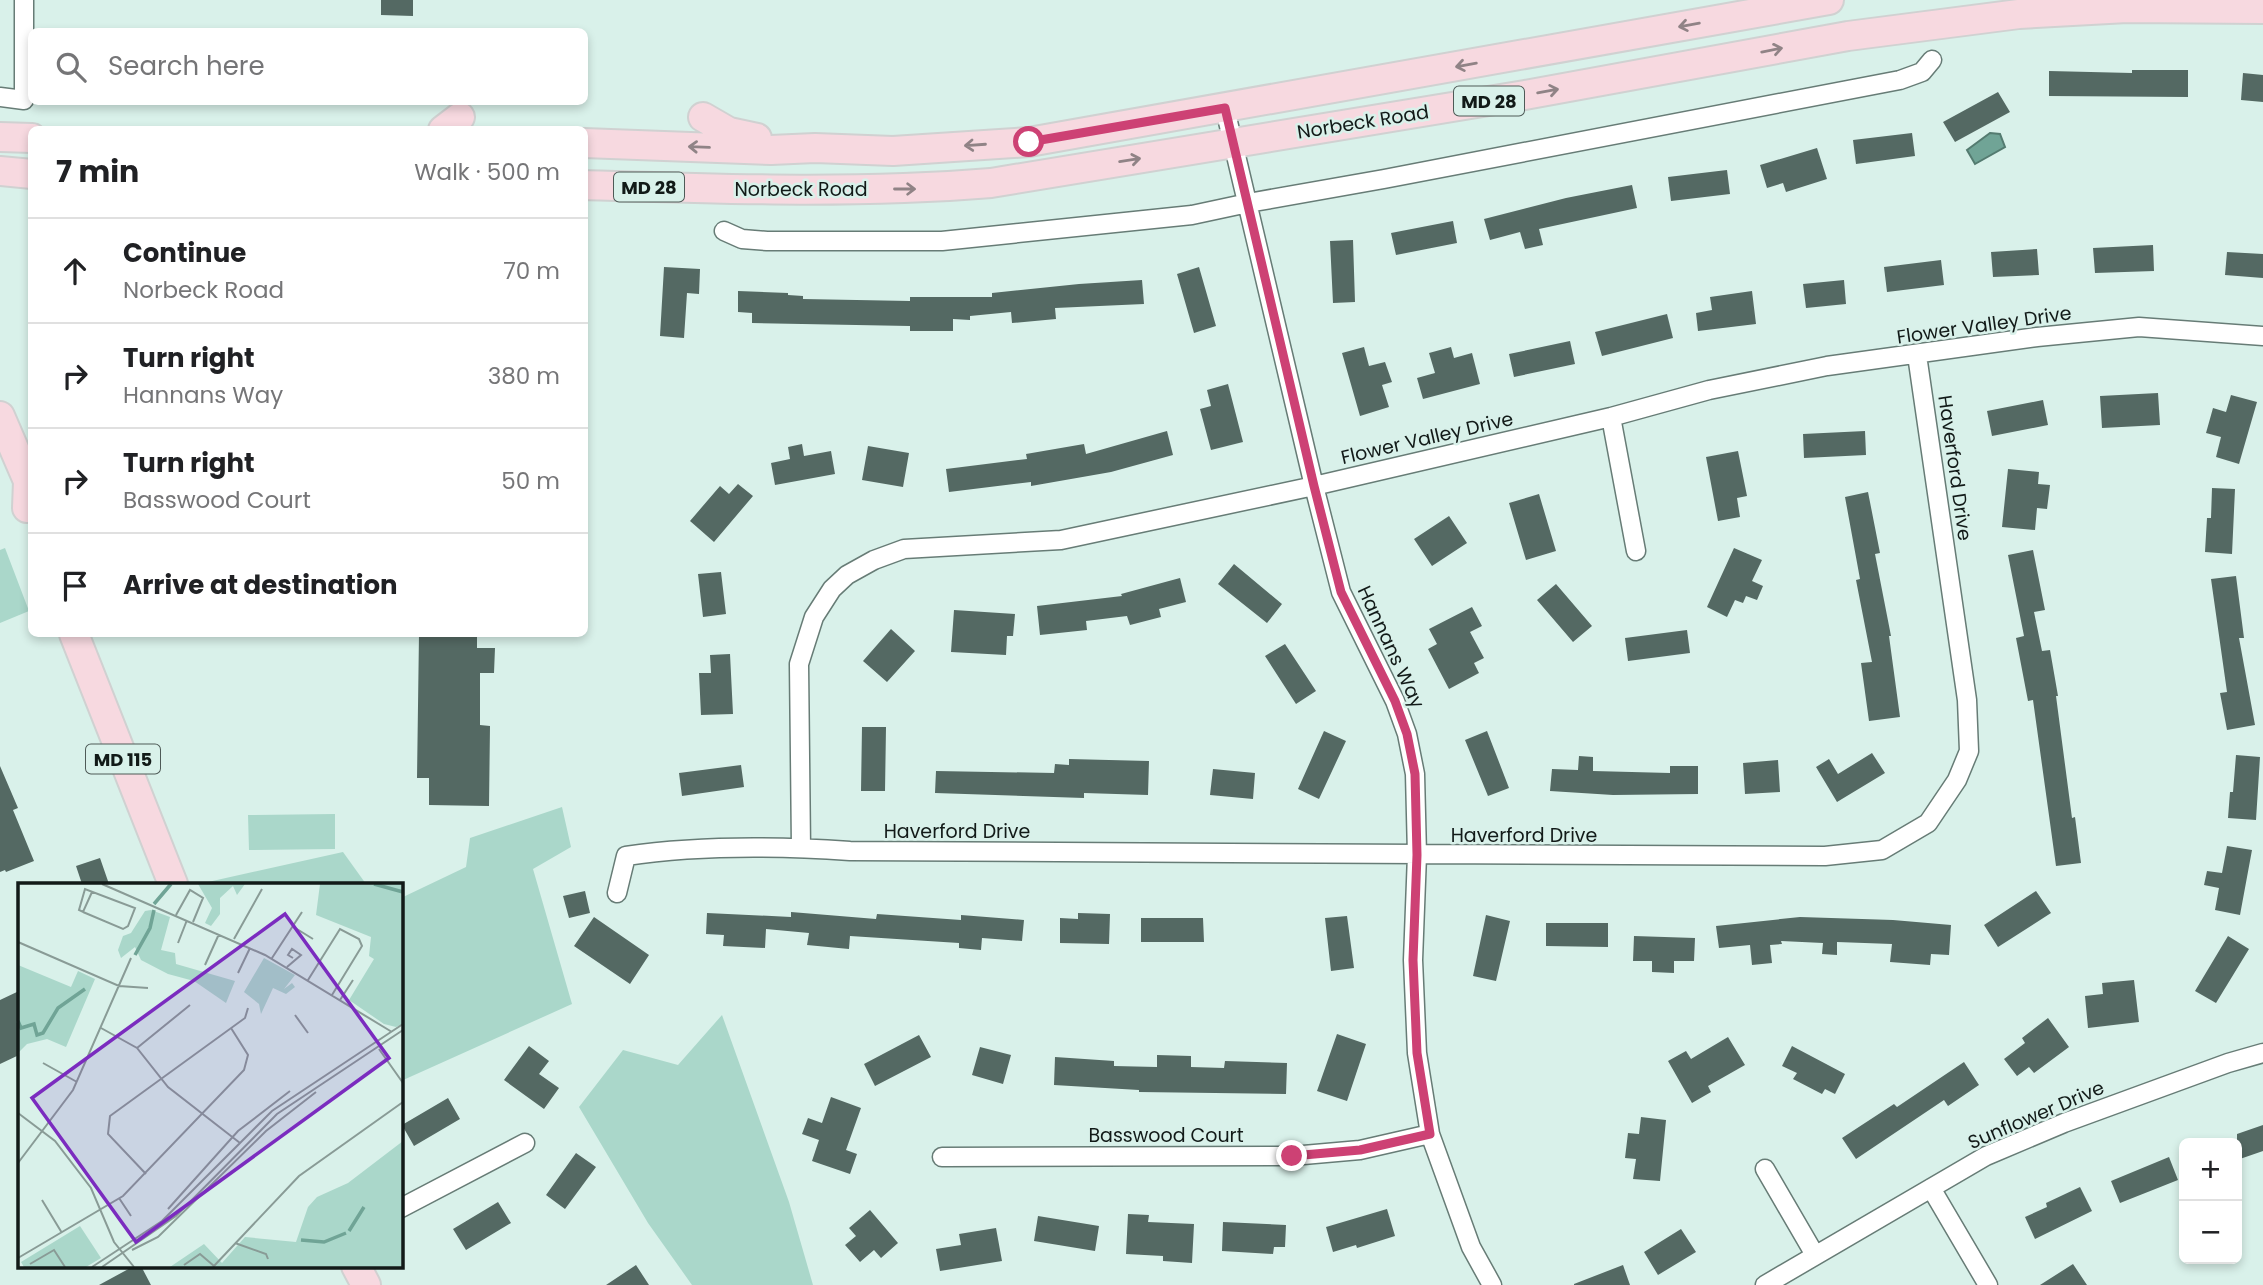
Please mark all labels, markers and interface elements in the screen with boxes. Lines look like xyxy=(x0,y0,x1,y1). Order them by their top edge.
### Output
one-way arrow xyxy=(1678,18,1701,32)
search box xyxy=(28,28,588,105)
one-way arrow xyxy=(1760,43,1783,56)
icon: search xyxy=(52,48,90,86)
text: Search here xyxy=(108,48,265,84)
one-way arrow xyxy=(1455,59,1477,72)
one-way arrow xyxy=(1536,84,1559,97)
road number: MD 28 xyxy=(1454,86,1524,116)
street label: Norbeck Road xyxy=(1295,98,1431,146)
route start xyxy=(1013,126,1044,157)
one-way arrow xyxy=(965,139,987,152)
one-way arrow xyxy=(688,141,711,154)
text: 7 min xyxy=(56,150,139,193)
one-way arrow xyxy=(1119,153,1141,166)
text: Walk · 500 m xyxy=(414,156,560,188)
road number: MD 28 xyxy=(614,172,684,202)
street label: Norbeck Road xyxy=(734,176,868,203)
one-way arrow xyxy=(893,182,916,196)
text: Continue xyxy=(123,235,246,271)
icon: ahead xyxy=(56,252,94,290)
text: 70 m xyxy=(503,255,560,287)
text: Norbeck Road xyxy=(123,274,284,306)
street label: Flower Valley Drive xyxy=(1895,299,2073,351)
text: Turn right xyxy=(123,340,255,376)
icon: right xyxy=(56,357,94,395)
text: 380 m xyxy=(488,360,560,392)
text: Hannans Way xyxy=(123,379,283,411)
street label: Haverford Drive xyxy=(1931,394,1979,542)
street label: Flower Valley Drive xyxy=(1338,405,1516,471)
text: Turn right xyxy=(123,445,255,481)
icon: right xyxy=(56,462,94,500)
text: 50 m xyxy=(501,465,560,497)
text: Basswood Court xyxy=(123,484,311,516)
icon: arrive xyxy=(56,567,94,605)
text: Arrive at destination xyxy=(123,567,398,603)
street label: Hannans Way xyxy=(1351,581,1431,713)
road number: MD 115 xyxy=(86,744,160,774)
street label: Haverford Drive xyxy=(884,818,1030,845)
street label: Haverford Drive xyxy=(1451,822,1597,849)
inset map xyxy=(18,883,402,1268)
street label: Sunflower Drive xyxy=(1964,1074,2108,1156)
street label: Basswood Court xyxy=(1088,1122,1244,1149)
map controls xyxy=(2179,1138,2242,1264)
button: + xyxy=(2179,1138,2242,1201)
route end xyxy=(1276,1140,1307,1171)
button: − xyxy=(2179,1201,2242,1264)

